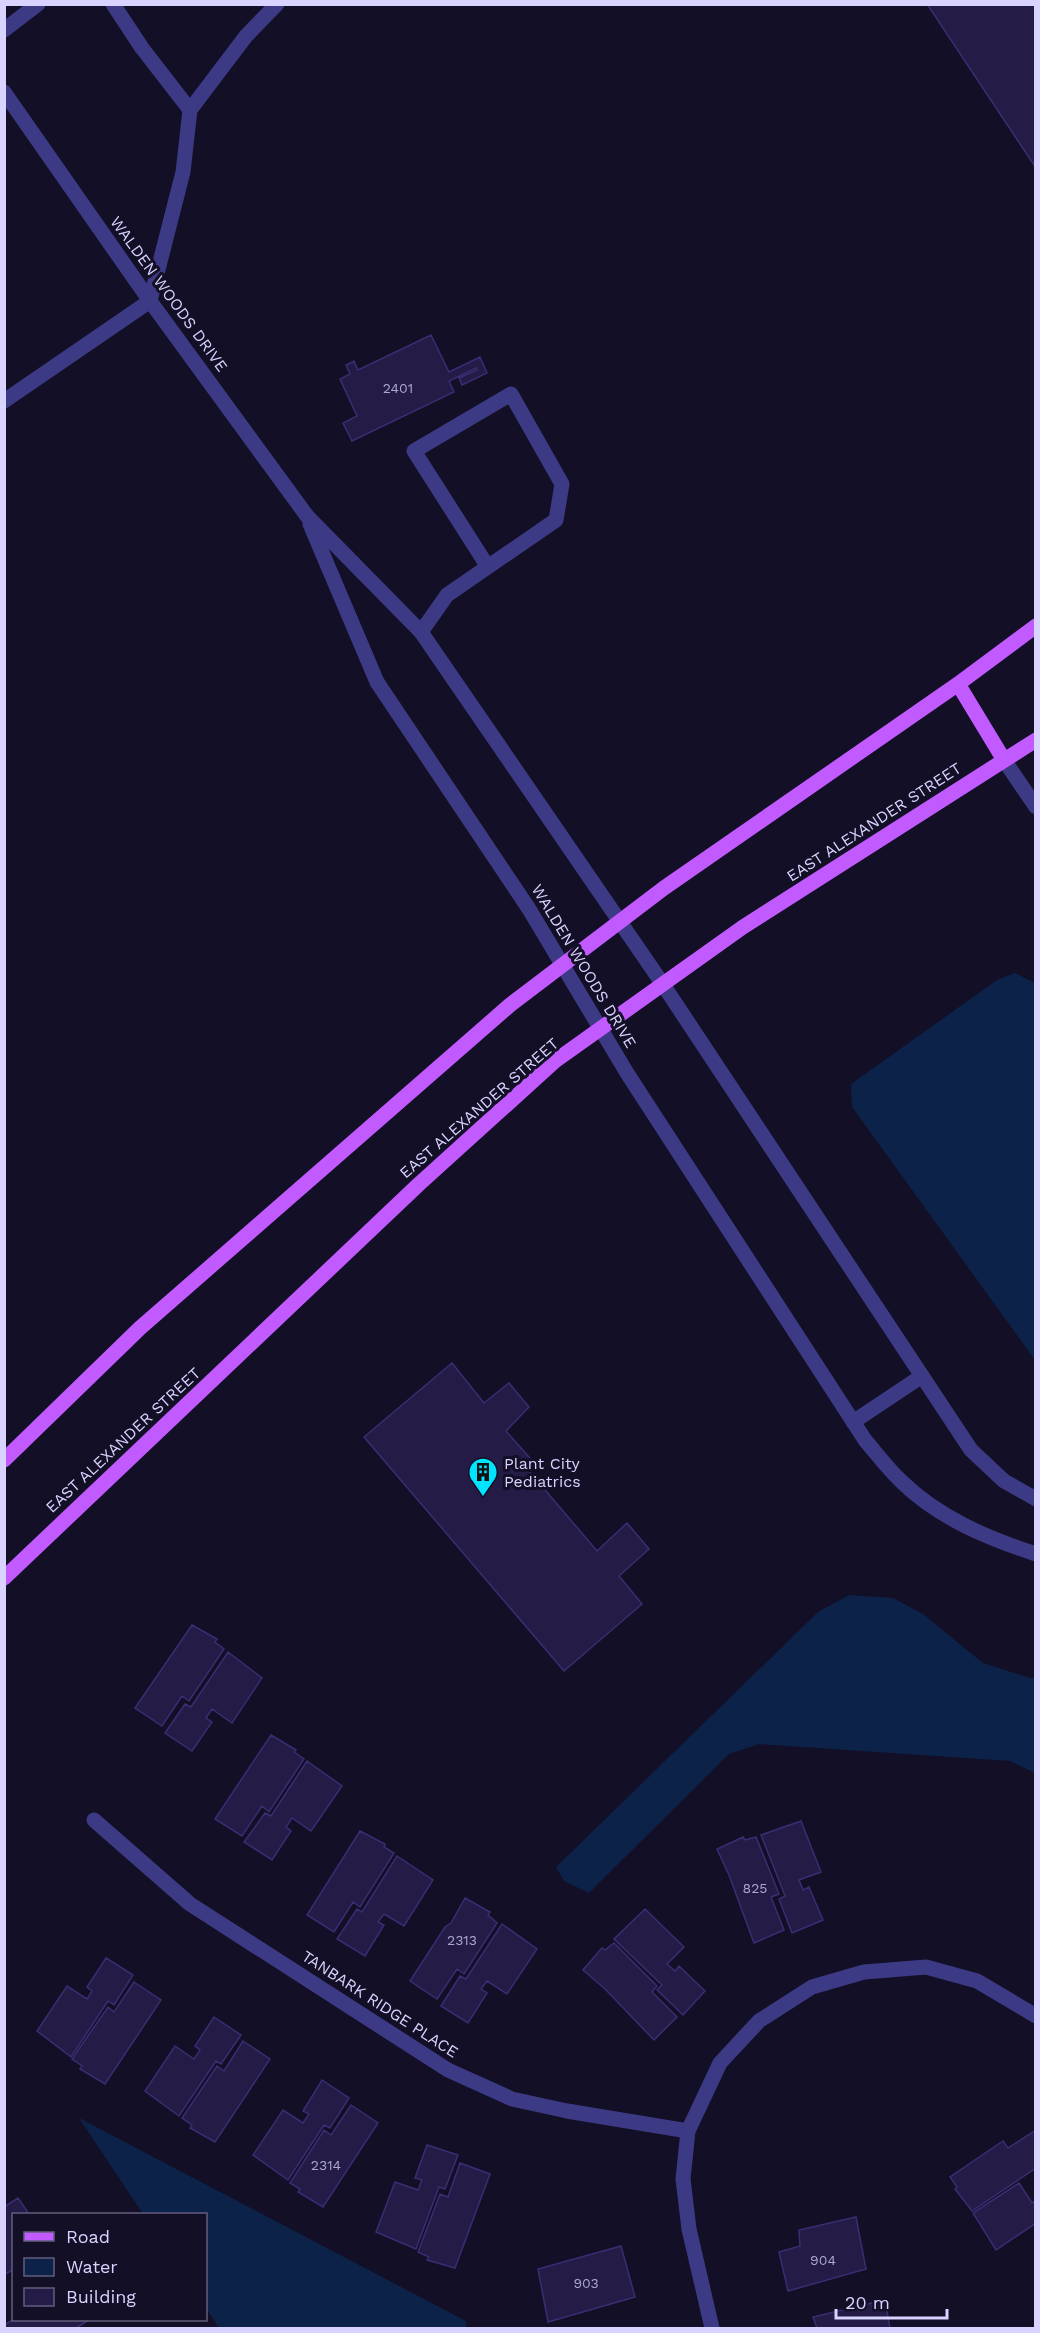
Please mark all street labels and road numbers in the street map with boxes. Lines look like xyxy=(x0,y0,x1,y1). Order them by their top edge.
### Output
street label: WALDEN WOODS DRIVE xyxy=(106,213,232,375)
street label: EAST ALEXANDER STREET xyxy=(783,758,965,886)
street label: WALDEN WOODS DRIVE xyxy=(528,881,640,1051)
street label: EAST ALEXANDER STREET xyxy=(396,1034,563,1182)
street label: EAST ALEXANDER STREET xyxy=(42,1363,204,1517)
street label: TANBARK RIDGE PLACE xyxy=(298,1946,462,2062)

